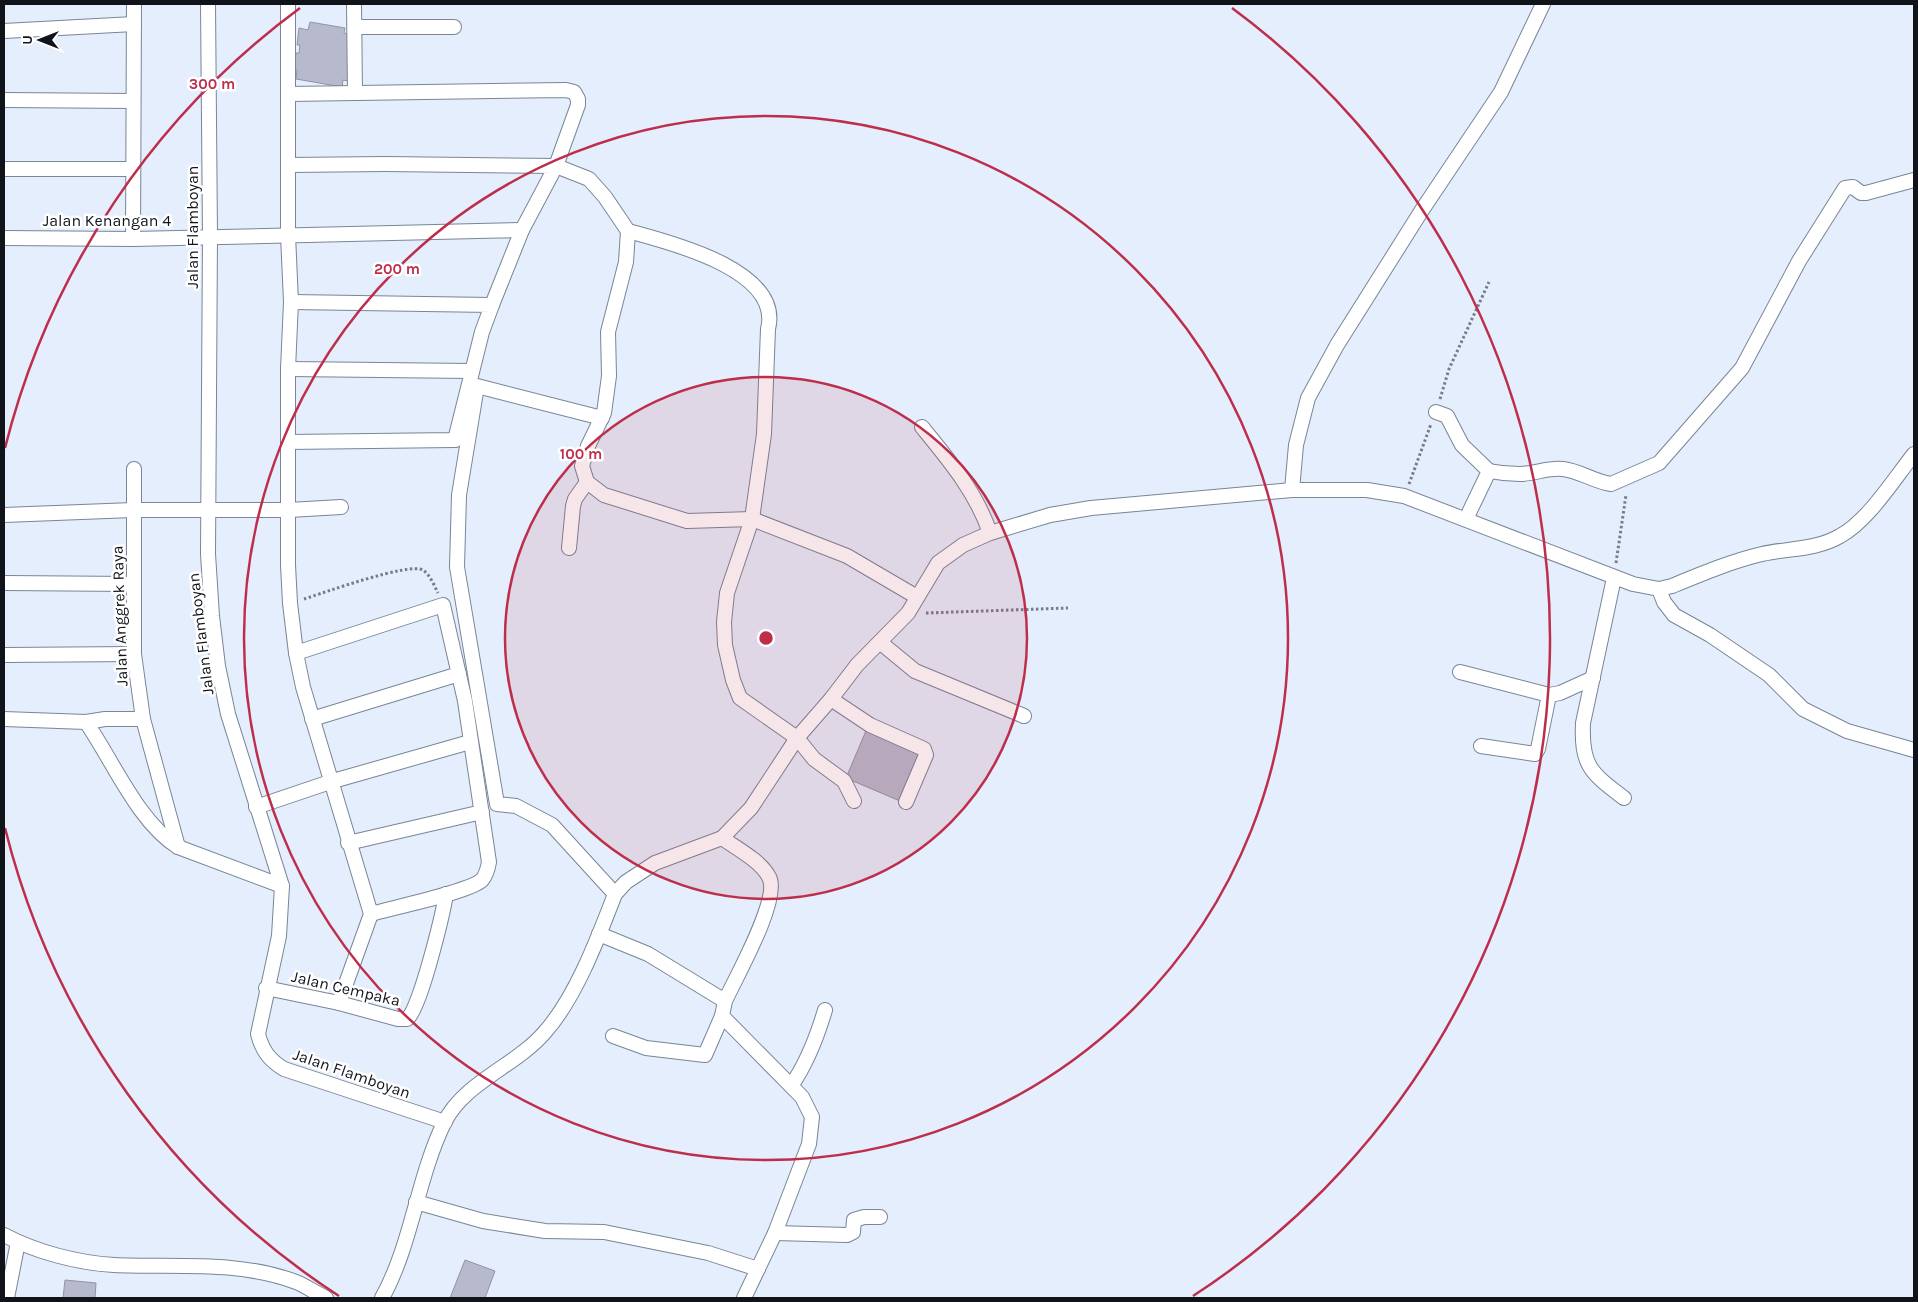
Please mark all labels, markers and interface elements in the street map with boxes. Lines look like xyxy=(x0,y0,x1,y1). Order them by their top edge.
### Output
north arrow xyxy=(15,15,65,65)
text: U xyxy=(19,35,36,45)
text: 300 m xyxy=(189,75,235,93)
street label: Jalan Flamboyan xyxy=(183,166,202,288)
street label: Jalan Kenangan 4 xyxy=(43,211,171,230)
text: 200 m xyxy=(374,260,420,278)
text: 100 m xyxy=(560,445,602,463)
street label: Jalan Anggrek Raya xyxy=(108,545,131,687)
street label: Jalan Flamboyan xyxy=(184,572,217,696)
centre of rings xyxy=(757,629,775,647)
street label: Jalan Cempaka xyxy=(290,967,402,1010)
street label: Jalan Flamboyan xyxy=(291,1045,413,1102)

